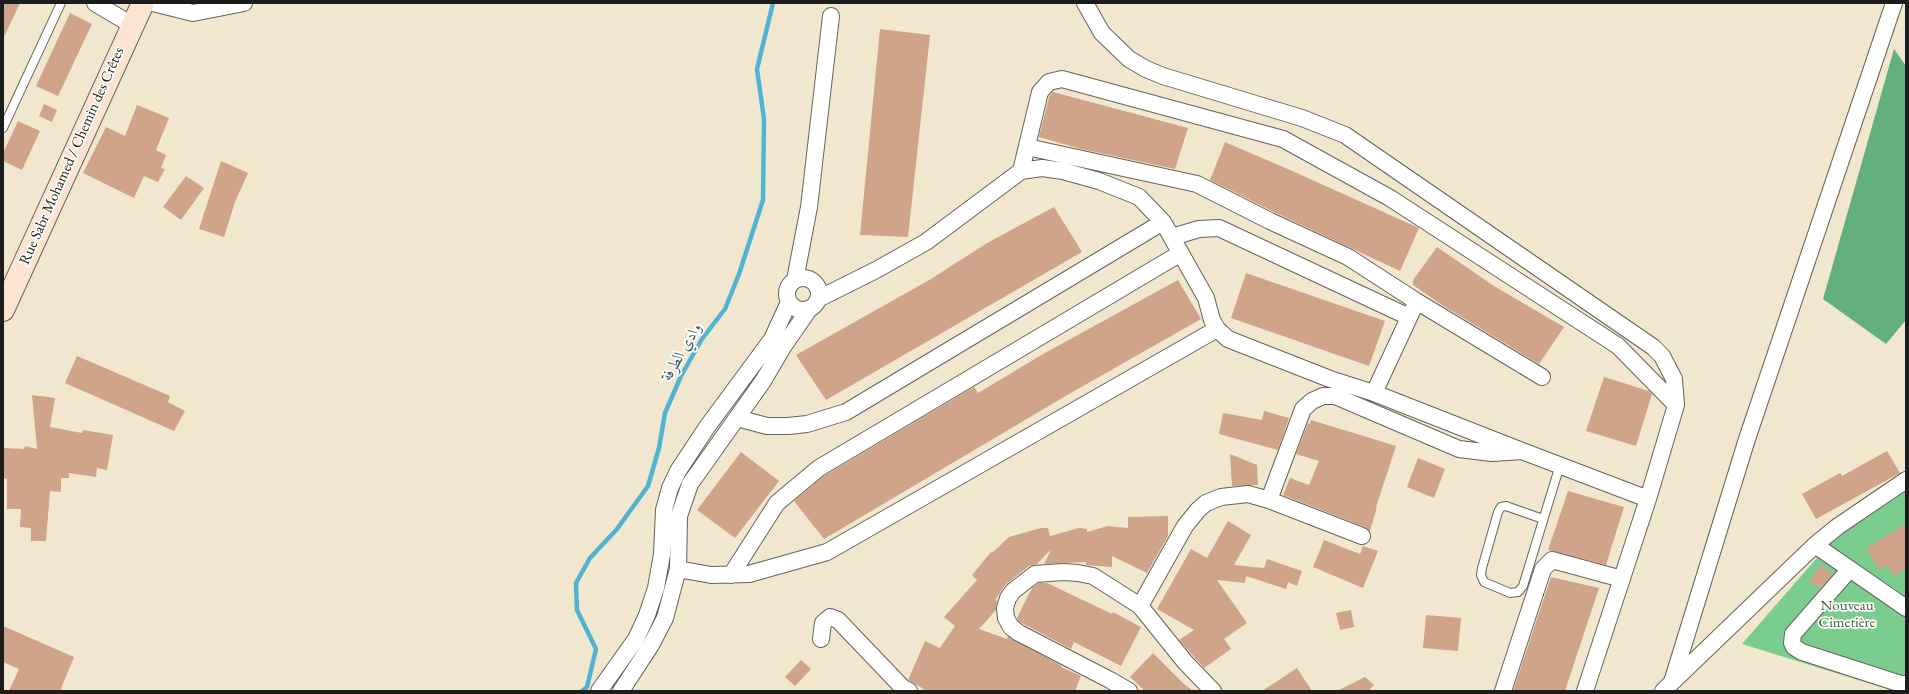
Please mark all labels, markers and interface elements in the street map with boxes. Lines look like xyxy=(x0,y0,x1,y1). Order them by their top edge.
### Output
street label: Rue Sabr Mohamed / Chemin des Crêtes xyxy=(16,45,128,267)
water label: وادي الطرفة xyxy=(658,320,706,384)
park label: Nouveau Cimetière xyxy=(1819,597,1875,632)

